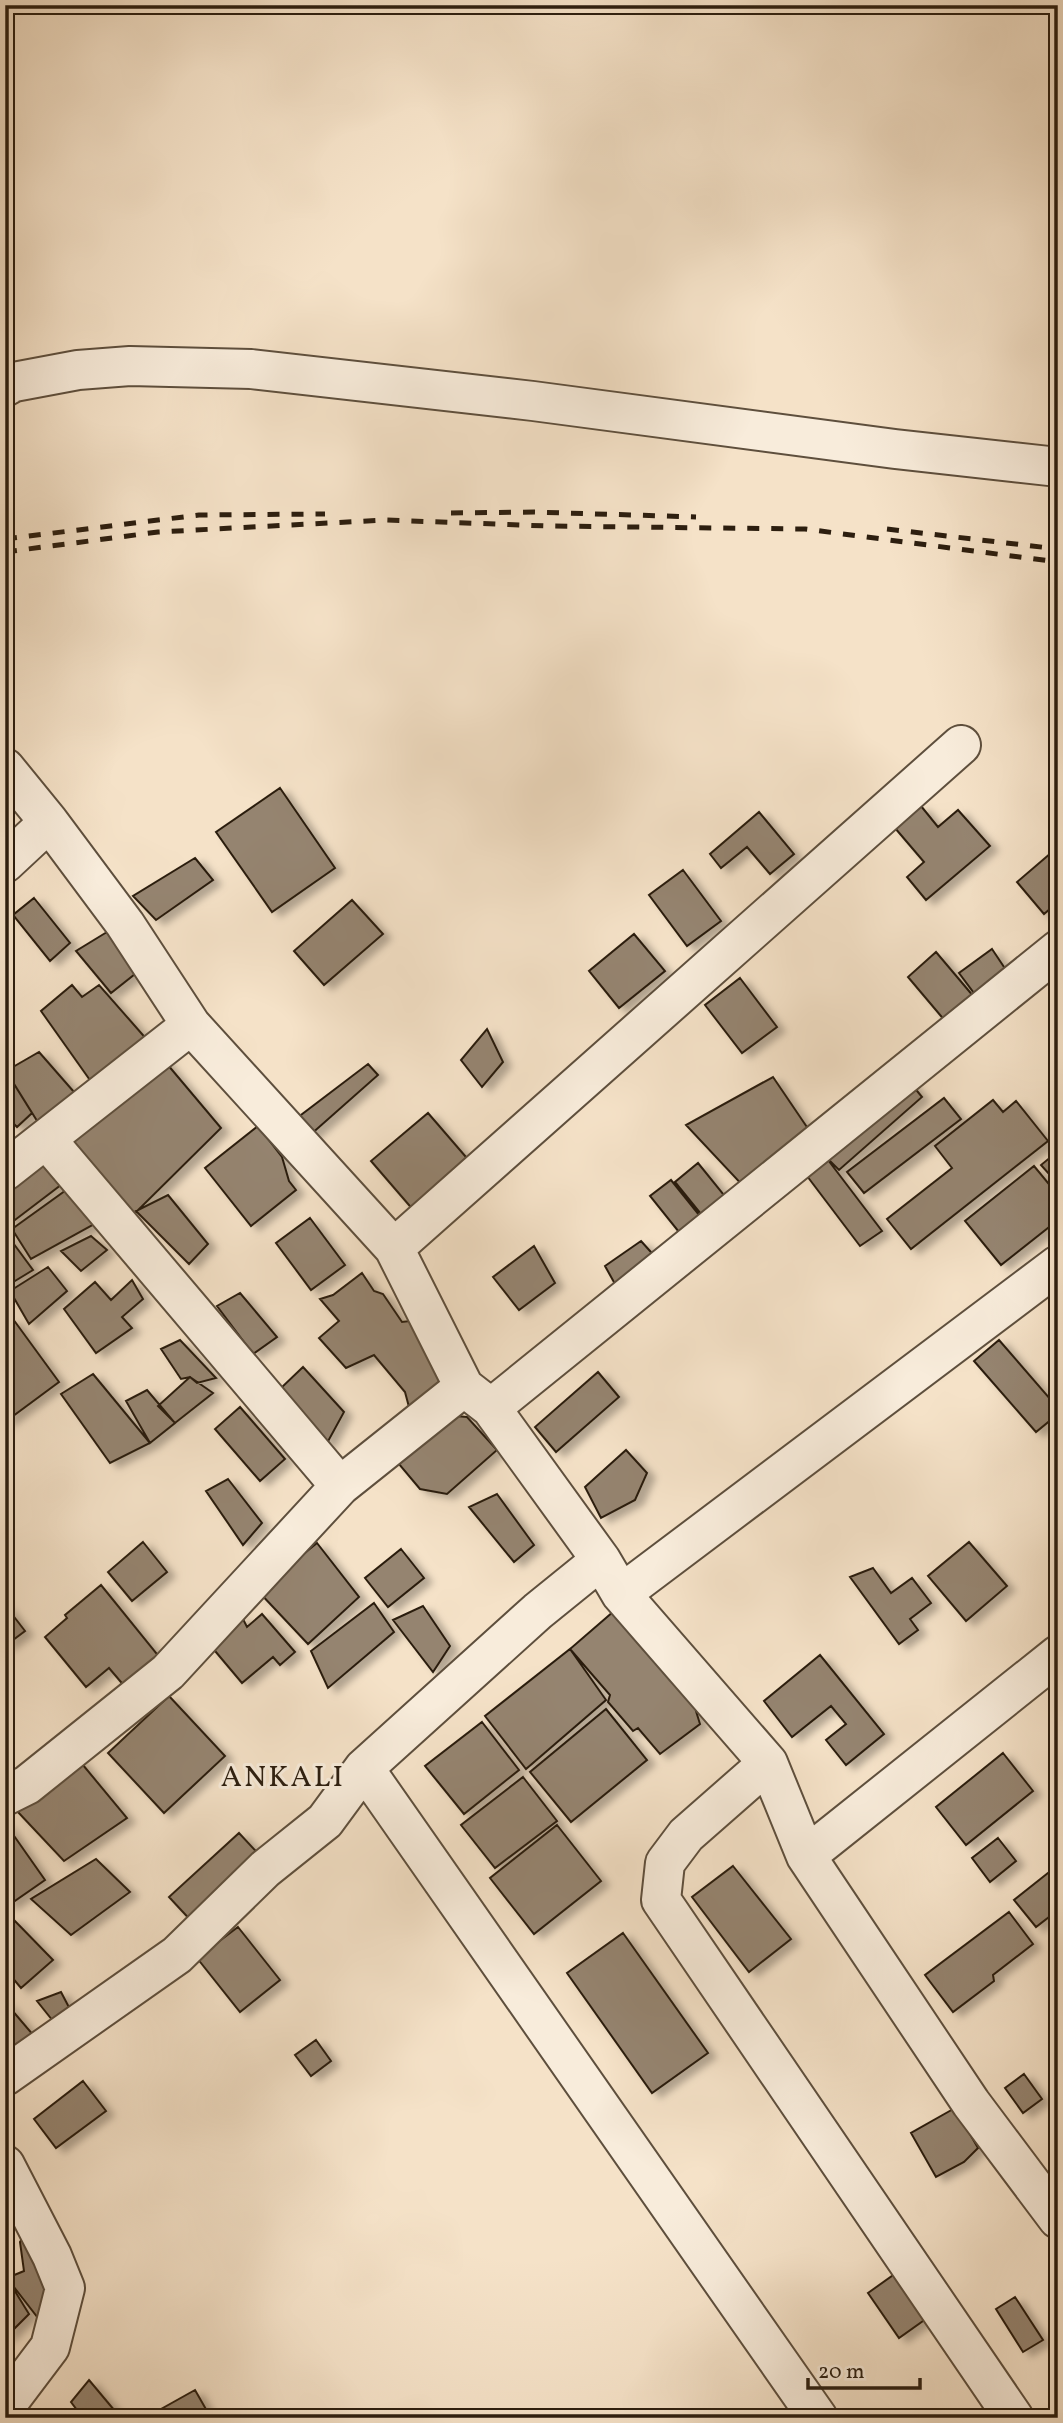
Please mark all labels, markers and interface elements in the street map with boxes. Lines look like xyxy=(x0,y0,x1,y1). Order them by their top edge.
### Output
district label: ANKALI xyxy=(221,1757,345,1799)
scale bar xyxy=(808,2346,920,2390)
text: 20 m xyxy=(818,2358,864,2387)

